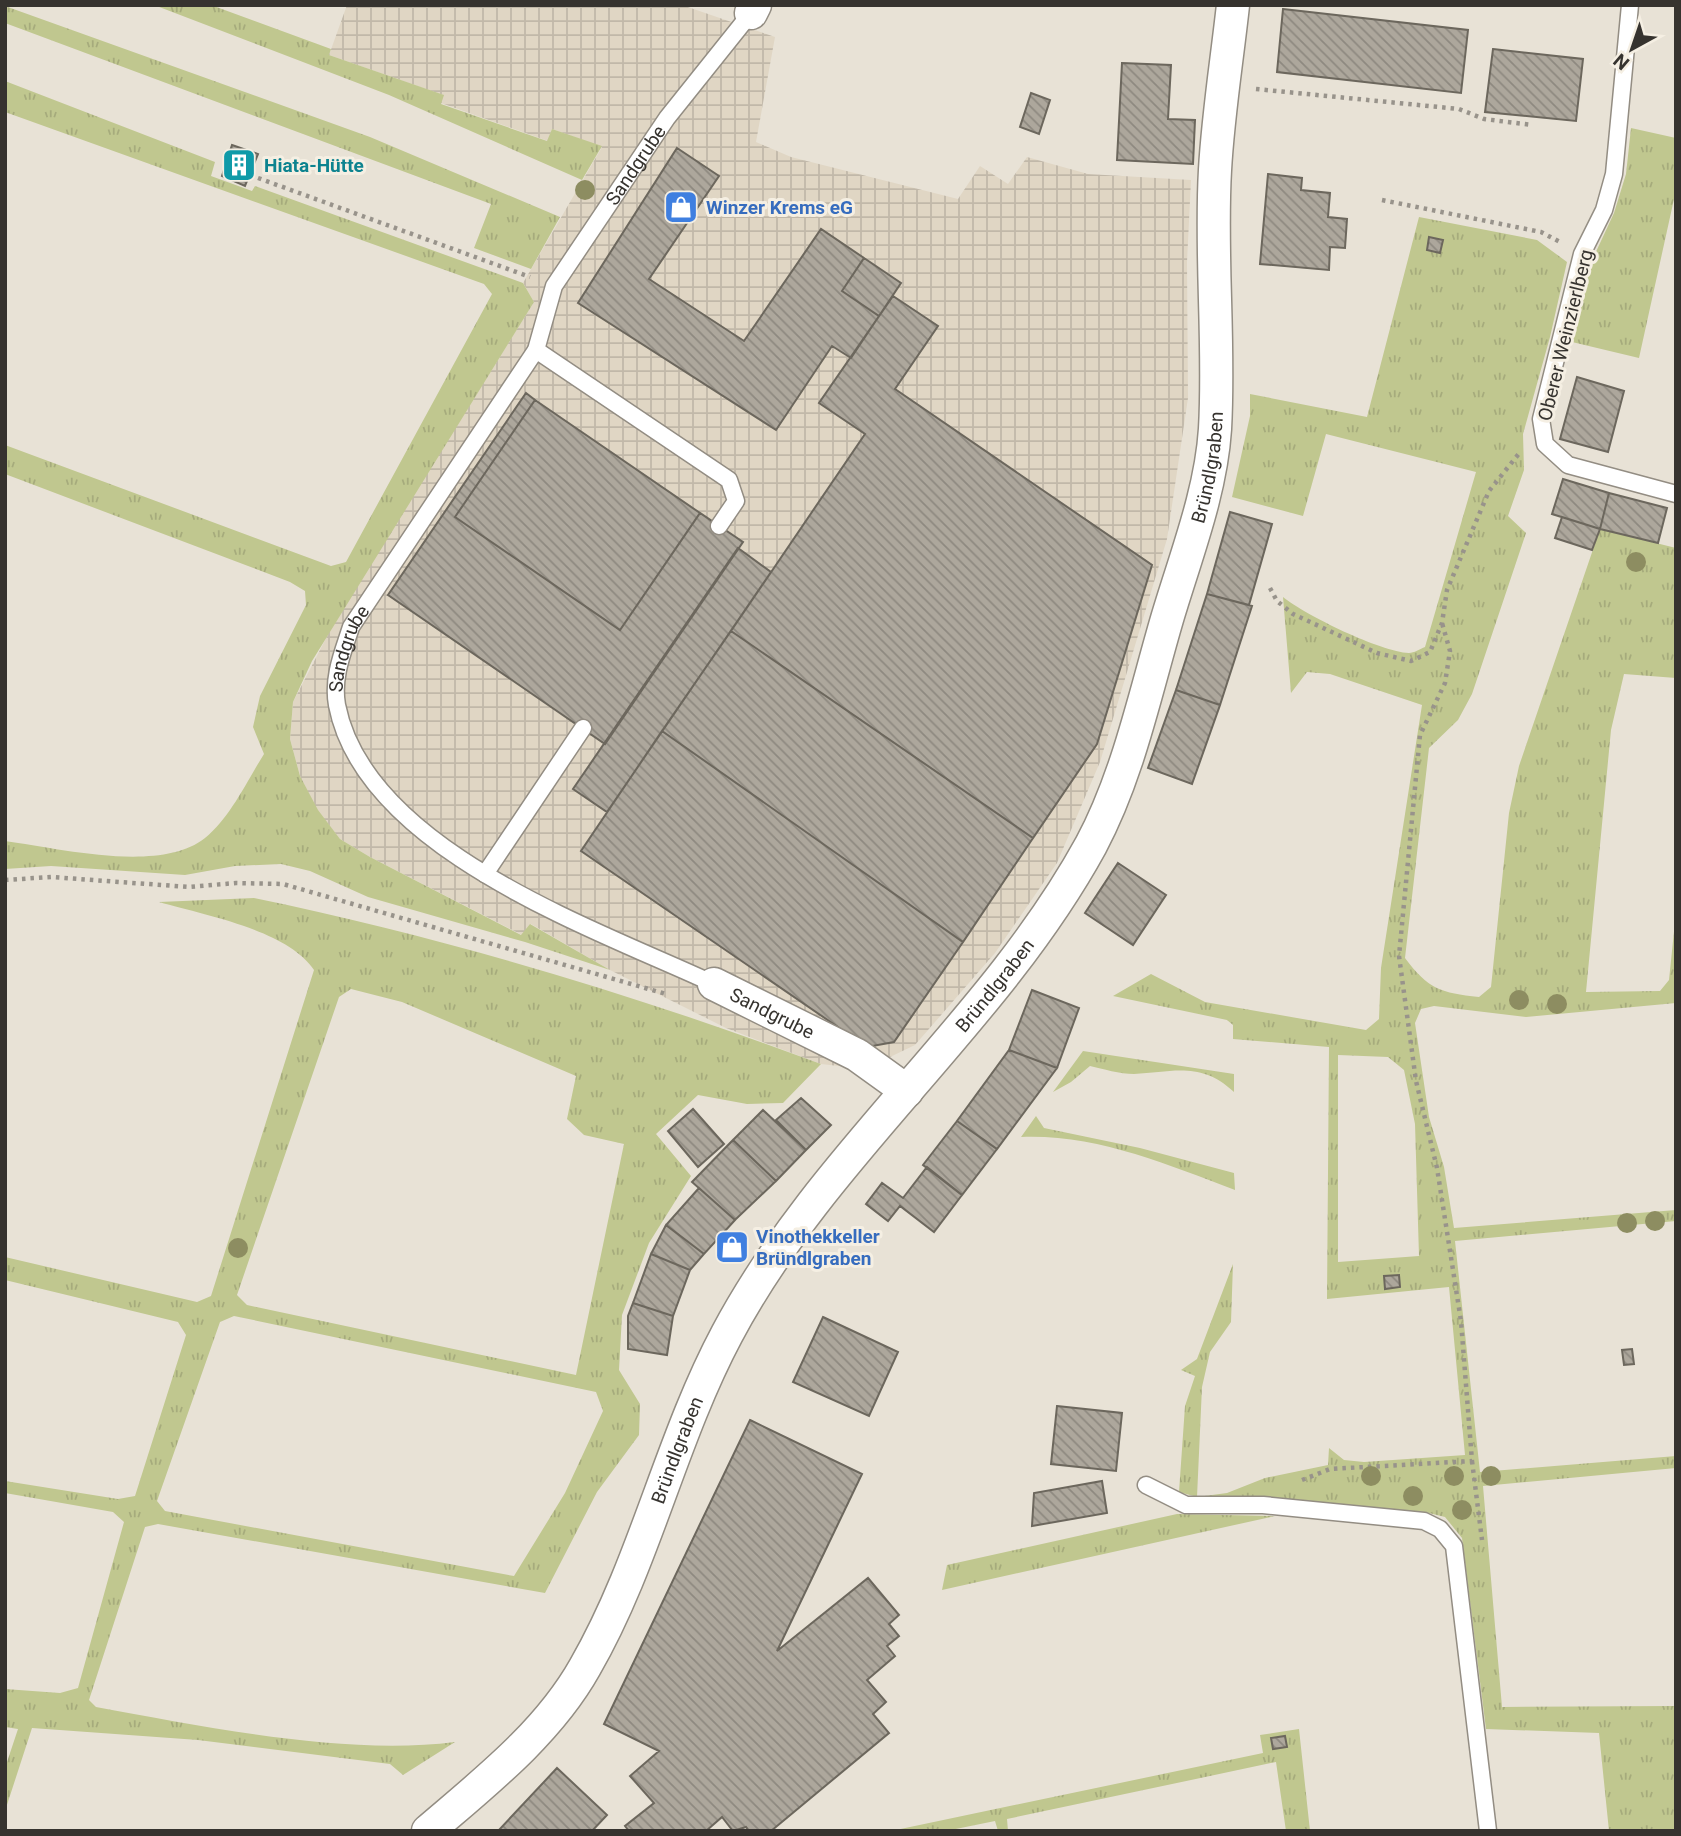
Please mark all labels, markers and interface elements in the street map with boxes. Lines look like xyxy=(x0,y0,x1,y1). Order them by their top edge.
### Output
north arrow xyxy=(1597,14,1667,84)
text: N xyxy=(1609,49,1634,75)
street label: Sandgrube xyxy=(601,121,671,210)
building icon: Hiata-Hütte xyxy=(220,146,258,184)
place label: Hiata-Hütte xyxy=(264,154,364,177)
shop icon: Winzer Krems eG xyxy=(662,188,700,226)
place label: Winzer Krems eG xyxy=(706,196,853,219)
street label: Oberer Weinzierlberg xyxy=(1533,247,1598,423)
street label: Bründlgraben xyxy=(1186,411,1228,526)
street label: Sandgrube xyxy=(325,601,374,693)
street label: Bründlgraben xyxy=(951,934,1039,1037)
street label: Sandgrube xyxy=(726,983,818,1044)
place label: Vinothekkeller Bründlgraben xyxy=(756,1225,880,1270)
shop icon: Vinothekkeller Bründlgraben xyxy=(713,1228,751,1266)
street label: Bründlgraben xyxy=(646,1393,708,1507)

